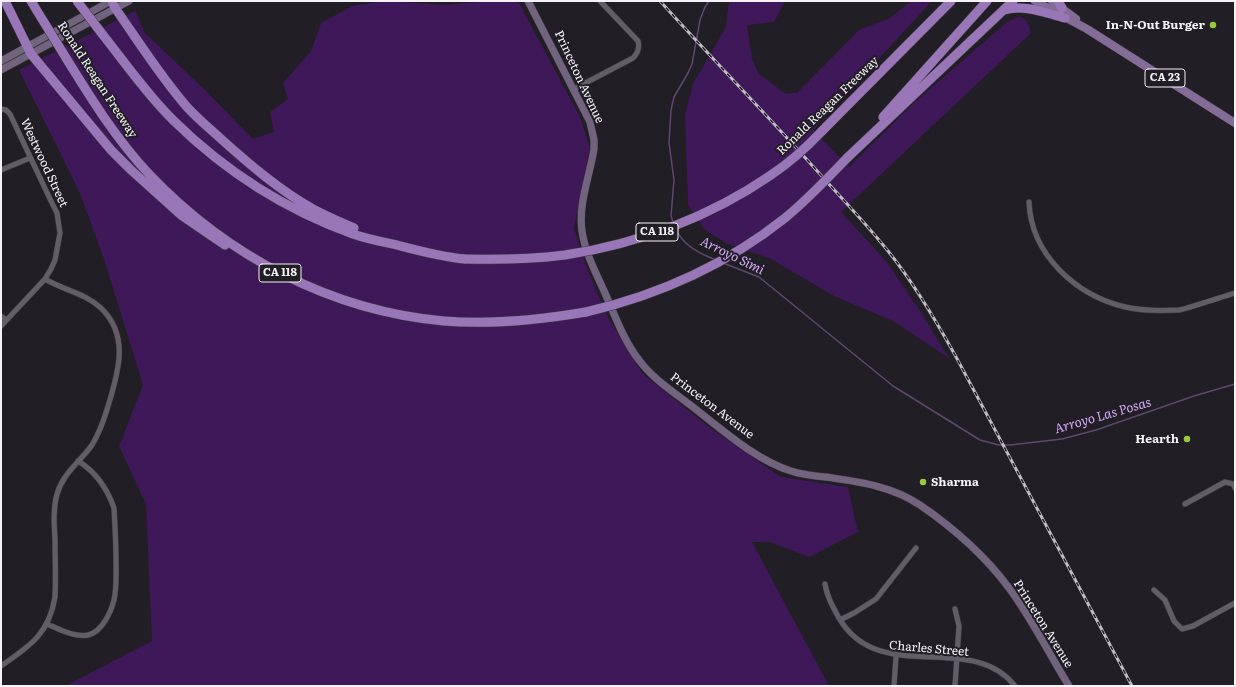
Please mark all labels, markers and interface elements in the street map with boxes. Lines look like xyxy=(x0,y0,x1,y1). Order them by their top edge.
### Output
place label: In-N-Out Burger xyxy=(1106,18,1205,32)
street label: Ronald Reagan Freeway xyxy=(54,19,140,141)
marker: In-N-Out Burger xyxy=(1208,20,1218,30)
street label: Princeton Avenue xyxy=(551,28,607,126)
street label: Ronald Reagan Freeway xyxy=(774,54,882,158)
road number: CA 23 xyxy=(1145,69,1185,87)
street label: Westwood Street xyxy=(17,116,71,210)
road number: CA 118 xyxy=(636,223,678,241)
water label: Arroyo Simi xyxy=(697,234,767,278)
road number: CA 118 xyxy=(259,264,301,282)
street label: Princeton Avenue xyxy=(667,370,757,442)
water label: Arroyo Las Posas xyxy=(1053,395,1153,437)
place label: Hearth xyxy=(1135,432,1179,446)
marker: Hearth xyxy=(1182,434,1192,444)
place label: Sharma xyxy=(931,475,979,489)
marker: Sharma xyxy=(918,477,928,487)
street label: Princeton Avenue xyxy=(1010,577,1076,671)
street label: Charles Street xyxy=(888,638,970,660)

